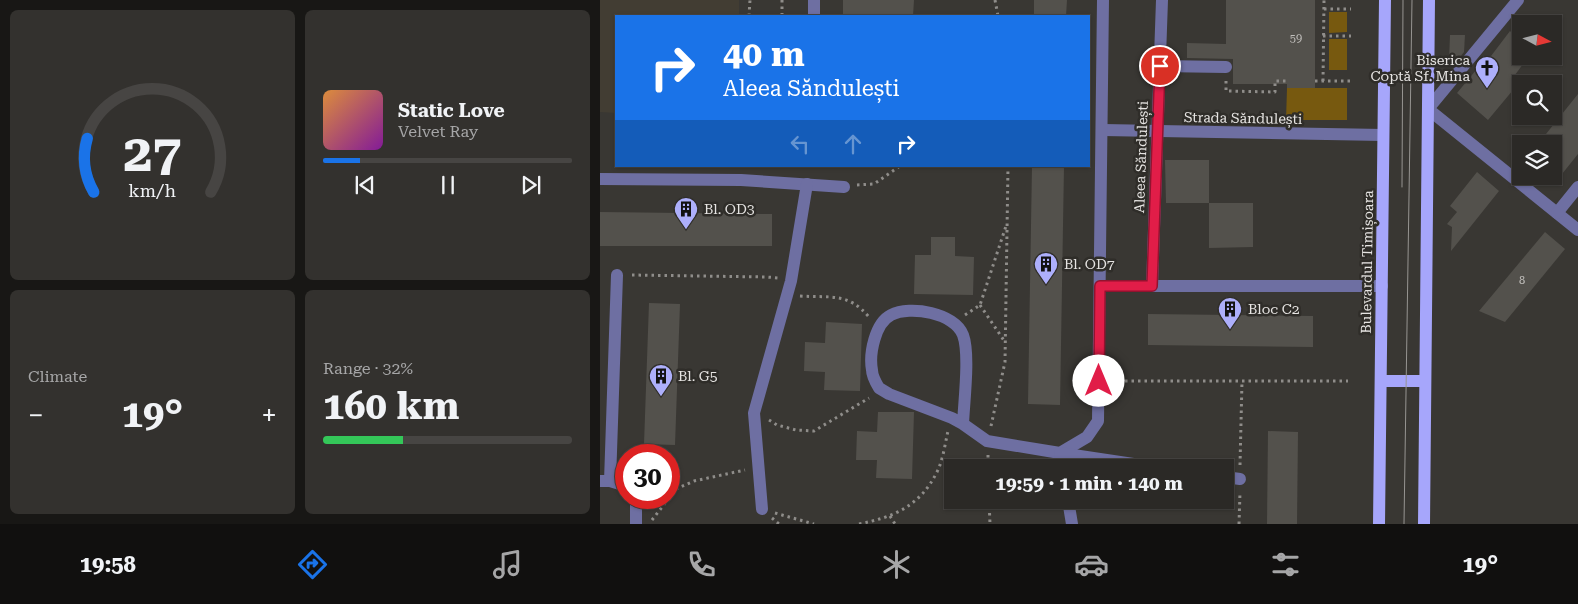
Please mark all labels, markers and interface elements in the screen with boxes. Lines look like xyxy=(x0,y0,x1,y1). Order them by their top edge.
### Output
north arrow xyxy=(1512,15,1562,65)
map controls xyxy=(1512,15,1562,185)
house number: 59 xyxy=(1290,32,1302,45)
text: 40 m xyxy=(723,34,805,75)
icon: right xyxy=(640,35,705,100)
pin xyxy=(1139,45,1181,87)
icon: arrive xyxy=(1146,52,1174,80)
place label: Biserica Coptă Sf. Mina xyxy=(1370,52,1470,84)
church icon: Biserica Coptă Sf. Mina xyxy=(1474,55,1500,89)
button: search xyxy=(1512,75,1562,125)
text: Aleea Săndulești xyxy=(723,76,899,101)
text: Static Love xyxy=(398,99,505,122)
street label: Aleea Săndulești xyxy=(1131,100,1152,213)
street label: Strada Săndulești xyxy=(1184,109,1303,128)
text: Velvet Ray xyxy=(398,122,478,141)
text: 27 xyxy=(123,123,182,184)
icon: left xyxy=(786,130,814,158)
icon: ahead xyxy=(839,130,867,158)
icon: right xyxy=(892,130,920,158)
button: layers xyxy=(1512,135,1562,185)
icon: previous xyxy=(351,171,379,199)
icon: pause xyxy=(434,171,462,199)
icon: next xyxy=(517,171,545,199)
text: km/h xyxy=(129,180,177,201)
street label: Bulevardul Timișoara xyxy=(1358,190,1377,334)
building icon: Bl. OD3 xyxy=(673,196,699,230)
place label: Bl. OD3 xyxy=(704,201,755,217)
building icon: Bl. OD7 xyxy=(1033,251,1059,285)
place label: Bl. OD7 xyxy=(1064,256,1115,272)
house number: 8 xyxy=(1519,274,1525,287)
building icon: Bloc C2 xyxy=(1217,296,1243,330)
place label: Bloc C2 xyxy=(1248,301,1300,317)
position arrow xyxy=(1072,354,1124,406)
text: Range · 32% xyxy=(323,359,413,378)
building icon: Bl. G5 xyxy=(648,363,674,397)
text: Climate xyxy=(28,367,87,386)
place label: Bl. G5 xyxy=(678,368,718,384)
text: 160 km xyxy=(323,384,459,428)
text: 19° xyxy=(122,392,183,436)
text: − xyxy=(28,399,44,432)
text: + xyxy=(261,399,277,432)
speed limit sign: 30 xyxy=(615,444,680,509)
text: 19:59 · 1 min · 140 m xyxy=(995,472,1183,495)
icon: directions xyxy=(295,547,330,582)
icon: music xyxy=(490,547,525,582)
icon: phone xyxy=(684,547,719,582)
icon: climate xyxy=(879,547,914,582)
icon: car xyxy=(1074,547,1109,582)
icon: filters xyxy=(1268,547,1303,582)
text: 19:58 xyxy=(80,552,136,577)
text: 19° xyxy=(1463,552,1498,577)

